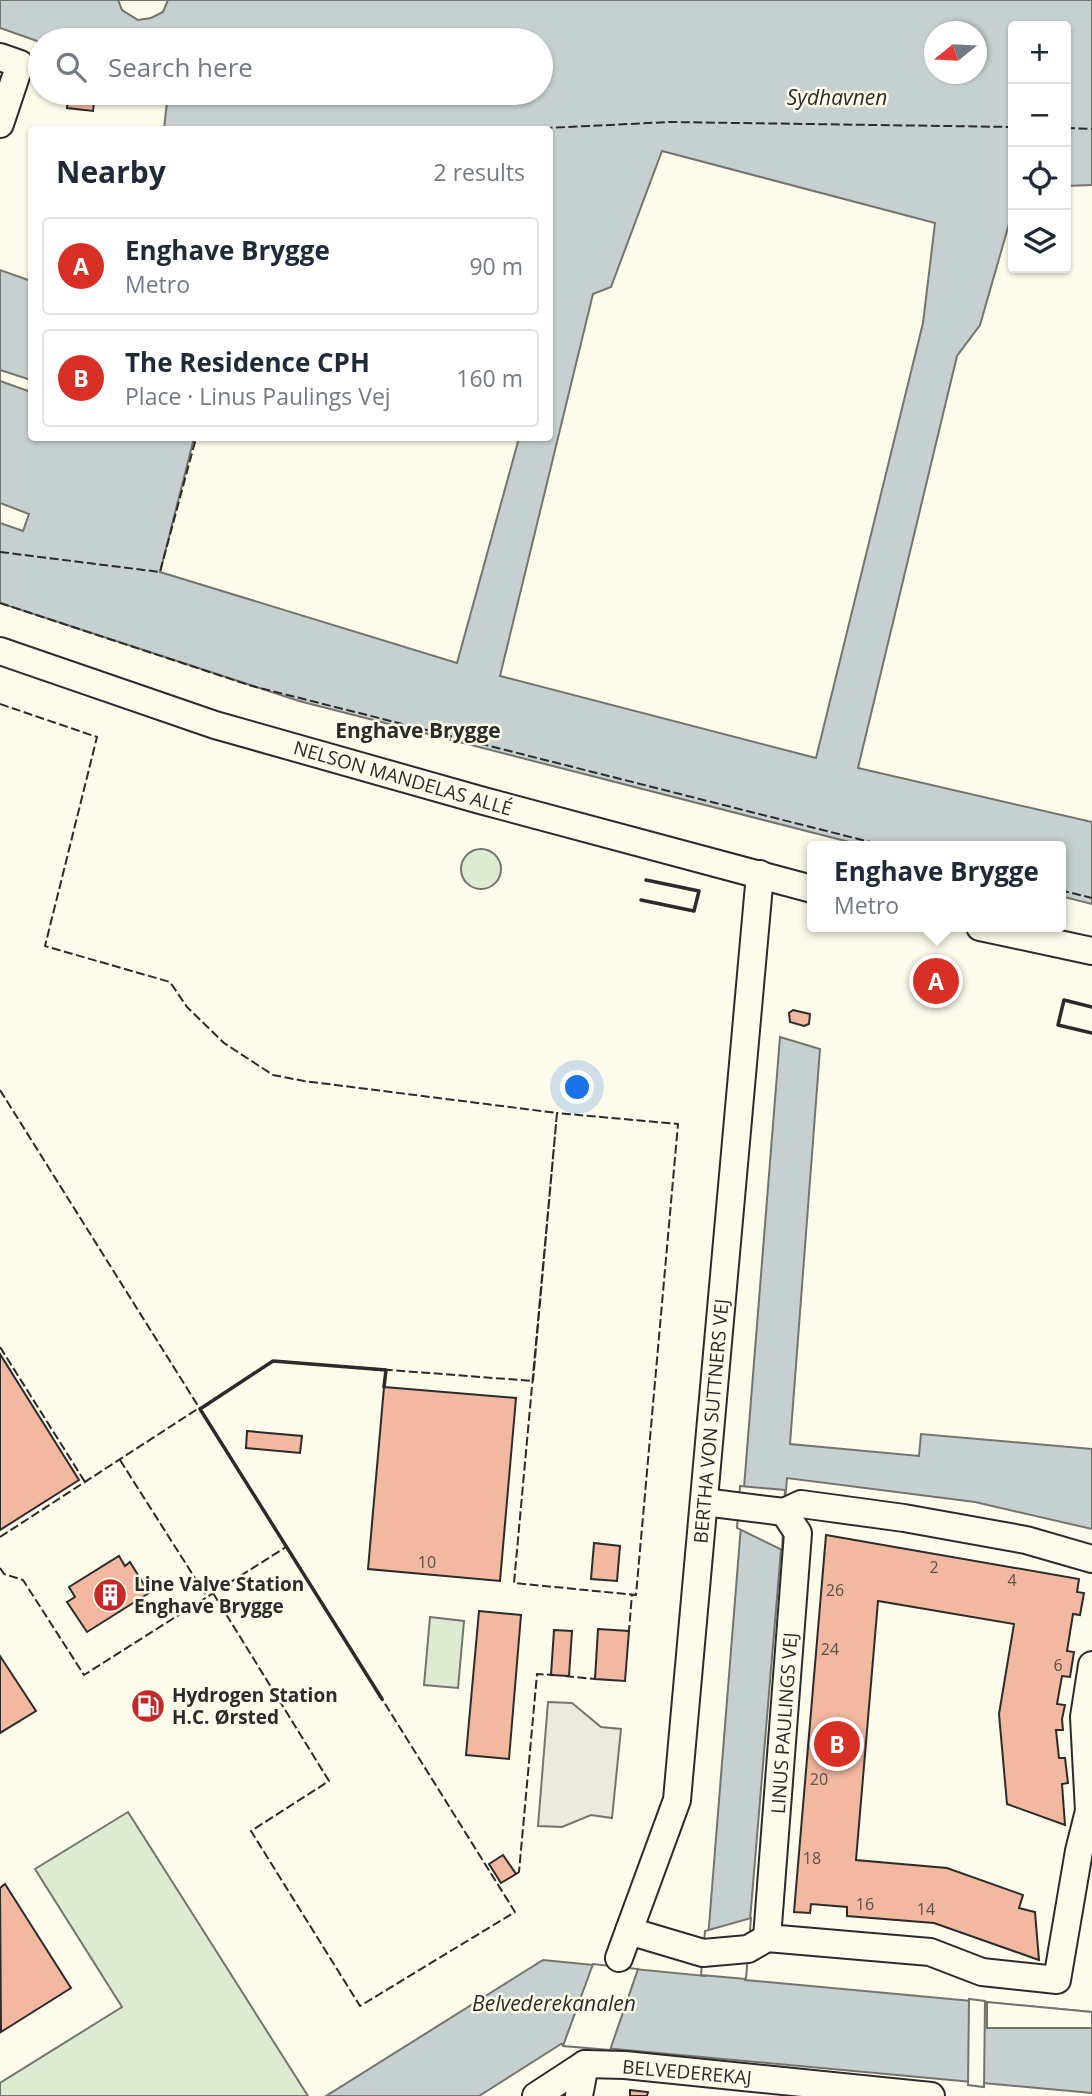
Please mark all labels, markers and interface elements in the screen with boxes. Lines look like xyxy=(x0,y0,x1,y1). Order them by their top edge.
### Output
north arrow xyxy=(924,21,987,84)
map controls xyxy=(1008,21,1071,273)
button: + xyxy=(1008,21,1071,84)
search box xyxy=(28,28,553,105)
icon: search xyxy=(52,48,90,86)
text: Search here xyxy=(108,49,253,85)
water label: Sydhavnen xyxy=(787,83,887,111)
button: − xyxy=(1008,84,1071,147)
button: locate xyxy=(1008,147,1071,210)
text: Nearby xyxy=(56,151,166,192)
text: 2 results xyxy=(434,156,525,188)
button: layers xyxy=(1008,210,1071,273)
text: Enghave Brygge xyxy=(125,232,330,268)
text: A xyxy=(73,250,89,282)
text: 90 m xyxy=(469,250,523,282)
text: Metro xyxy=(125,268,190,300)
text: The Residence CPH xyxy=(125,344,370,380)
text: B xyxy=(73,362,89,394)
text: 160 m xyxy=(456,362,523,394)
text: Place · Linus Paulings Vej xyxy=(125,380,391,412)
district label: Enghave Brygge xyxy=(335,716,501,744)
street label: NELSON MANDELAS ALLÉ xyxy=(290,734,516,822)
popup xyxy=(807,841,1066,932)
text: Enghave Brygge xyxy=(834,853,1039,889)
text: Metro xyxy=(834,889,899,921)
pin: A xyxy=(913,955,959,1007)
your location xyxy=(560,1070,594,1104)
street label: BERTHA VON SUTTNERS VEJ xyxy=(687,1298,735,1544)
house number: 10 xyxy=(418,1551,436,1573)
house number: 2 xyxy=(929,1556,939,1578)
house number: 4 xyxy=(1007,1569,1017,1591)
place label: Line Valve Station Enghave Brygge xyxy=(134,1571,304,1619)
building icon: Line Valve Station Enghave Brygge xyxy=(91,1576,129,1614)
house number: 26 xyxy=(826,1579,844,1601)
street label: LINUS PAULINGS VEJ xyxy=(765,1631,803,1815)
house number: 24 xyxy=(821,1638,839,1660)
house number: 6 xyxy=(1053,1654,1063,1676)
place label: Hydrogen Station H.C. Ørsted xyxy=(172,1682,338,1730)
fuel station icon: Hydrogen Station H.C. Ørsted xyxy=(129,1687,167,1725)
pin: B xyxy=(814,1718,860,1770)
house number: 20 xyxy=(810,1768,828,1790)
house number: 18 xyxy=(803,1847,821,1869)
house number: 16 xyxy=(856,1893,874,1915)
house number: 14 xyxy=(917,1898,935,1920)
water label: Belvederekanalen xyxy=(472,1989,636,2017)
street label: BELVEDEREKAJ xyxy=(621,2053,753,2091)

